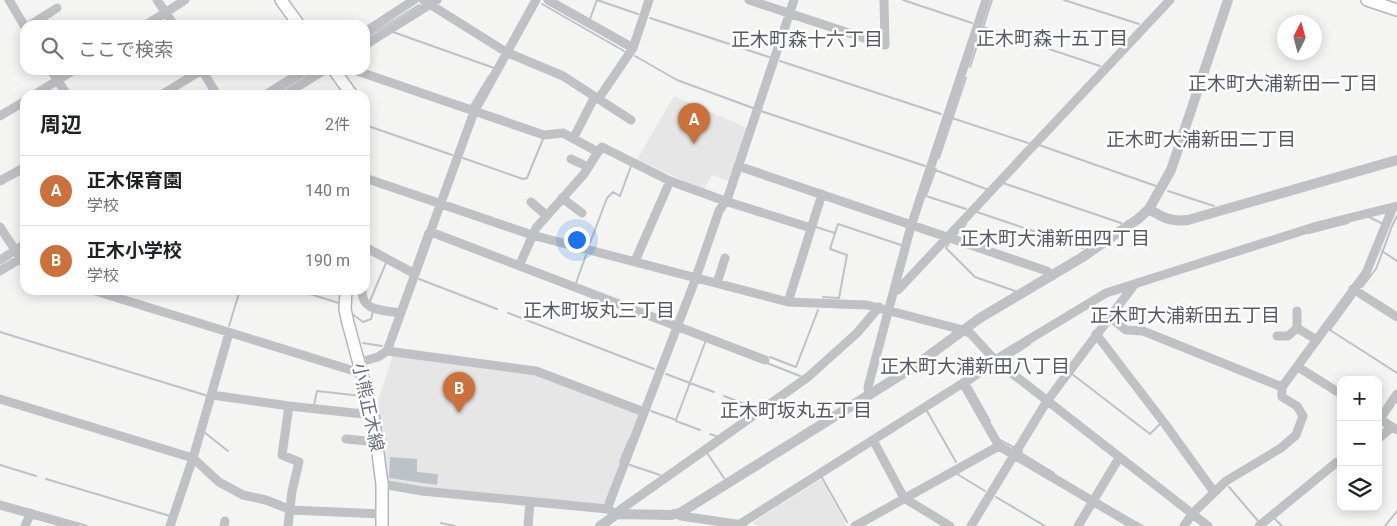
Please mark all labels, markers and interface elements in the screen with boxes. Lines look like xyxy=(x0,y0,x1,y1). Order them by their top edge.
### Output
north arrow xyxy=(1277,15,1322,60)
search box xyxy=(20,20,370,75)
district label: 正木町森十五丁目 xyxy=(976,27,1128,50)
district label: 正木町森十六丁目 xyxy=(731,28,883,51)
icon: search xyxy=(38,34,66,62)
text: ここで検索 xyxy=(78,38,173,61)
district label: 正木町大浦新田一丁目 xyxy=(1188,72,1378,95)
pin: A xyxy=(678,103,710,144)
text: 周辺 xyxy=(40,113,82,137)
text: 2件 xyxy=(325,115,350,134)
district label: 正木町大浦新田二丁目 xyxy=(1106,128,1296,151)
text: 正木保育園 xyxy=(87,169,182,192)
text: A xyxy=(51,181,61,200)
text: 140 m xyxy=(305,181,350,200)
text: 学校 xyxy=(87,196,119,215)
your location xyxy=(564,227,590,253)
district label: 正木町大浦新田四丁目 xyxy=(960,227,1150,250)
text: 正木小学校 xyxy=(87,239,182,262)
text: B xyxy=(51,251,61,270)
text: 190 m xyxy=(305,251,350,270)
text: 学校 xyxy=(87,266,119,285)
district label: 正木町坂丸三丁目 xyxy=(523,299,675,322)
district label: 正木町大浦新田五丁目 xyxy=(1090,304,1280,327)
district label: 正木町大浦新田八丁目 xyxy=(880,355,1070,378)
street label: 小熊正木線 xyxy=(349,361,388,453)
pin: B xyxy=(443,372,475,413)
map controls xyxy=(1337,376,1382,511)
button: + xyxy=(1337,376,1382,421)
district label: 正木町坂丸五丁目 xyxy=(720,399,872,422)
button: − xyxy=(1337,421,1382,466)
button: layers xyxy=(1337,466,1382,511)

